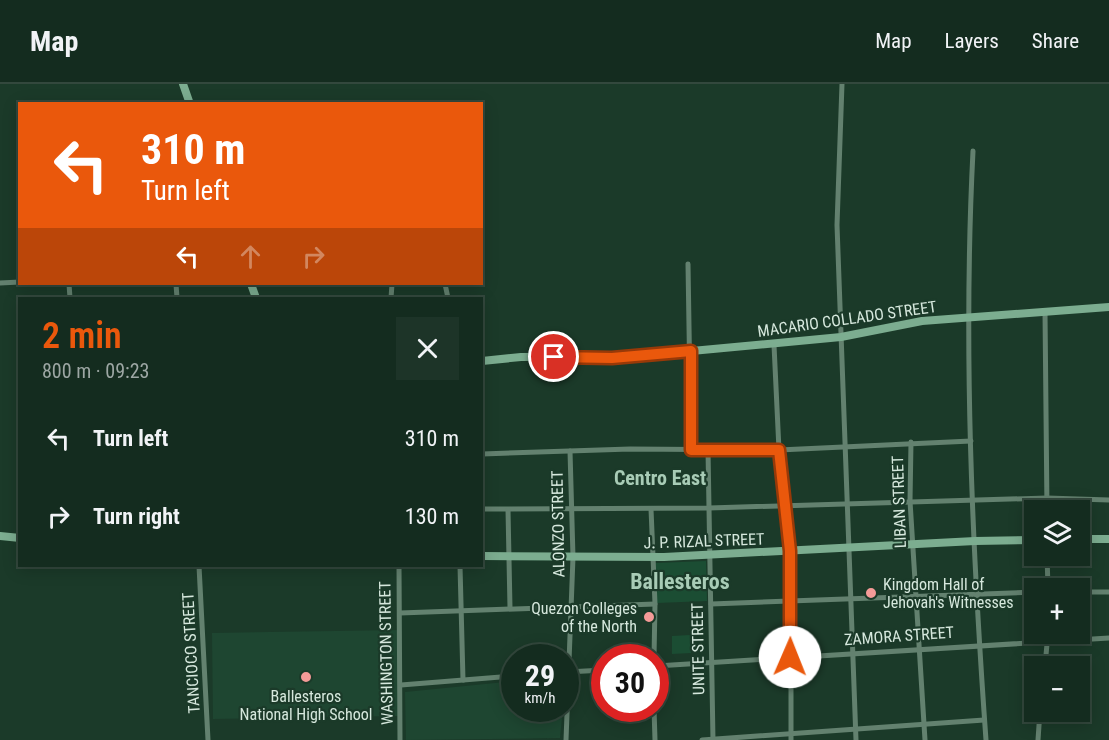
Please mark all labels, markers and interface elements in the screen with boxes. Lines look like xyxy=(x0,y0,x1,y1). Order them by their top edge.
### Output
text: Map xyxy=(30,25,78,58)
text: Map xyxy=(875,29,912,53)
text: Layers xyxy=(945,29,999,53)
text: Share xyxy=(1032,29,1079,53)
text: 310 m xyxy=(141,125,246,174)
icon: left xyxy=(42,126,120,204)
text: Turn left xyxy=(141,175,230,207)
icon: left xyxy=(171,240,204,273)
icon: ahead xyxy=(234,240,267,273)
icon: right xyxy=(297,240,330,273)
street label: MACARIO COLLADO STREET xyxy=(756,297,938,341)
text: 2 min xyxy=(42,315,122,357)
button: close xyxy=(396,317,459,380)
pin xyxy=(528,331,579,382)
icon: arrive xyxy=(537,340,570,373)
text: 800 m · 09:23 xyxy=(42,359,149,383)
icon: left xyxy=(42,422,75,455)
text: Turn left xyxy=(93,426,168,451)
text: 310 m xyxy=(405,426,459,451)
street label: LIBAN STREET xyxy=(888,455,910,549)
district label: Centro East xyxy=(614,466,706,490)
street label: ALONZO STREET xyxy=(548,470,568,578)
icon: right xyxy=(42,500,75,533)
map controls xyxy=(1024,500,1090,722)
button: layers xyxy=(1024,500,1090,566)
text: Turn right xyxy=(93,504,180,529)
text: 130 m xyxy=(405,504,459,529)
street label: J. P. RIZAL STREET xyxy=(643,529,765,553)
district label: Ballesteros xyxy=(630,569,730,594)
place label: Kingdom Hall of Jehovah's Witnesses xyxy=(883,575,1014,612)
button: + xyxy=(1024,578,1090,644)
street label: WASHINGTON STREET xyxy=(375,581,397,725)
marker: Kingdom Hall of Jehovah's Witnesses xyxy=(864,586,878,600)
street label: TANCIOCO STREET xyxy=(178,592,204,714)
place label: Quezon Colleges of the North xyxy=(531,599,637,636)
street label: UNITE STREET xyxy=(688,603,708,695)
marker: Quezon Colleges of the North xyxy=(642,610,656,624)
street label: ZAMORA STREET xyxy=(843,623,955,649)
position arrow xyxy=(758,625,822,689)
speed limit sign: 30 xyxy=(591,644,669,722)
button: − xyxy=(1024,656,1090,722)
text: 29 xyxy=(525,658,555,693)
marker: Ballesteros National High School xyxy=(299,670,313,684)
place label: Ballesteros National High School xyxy=(240,687,372,724)
text: km/h xyxy=(525,689,555,707)

